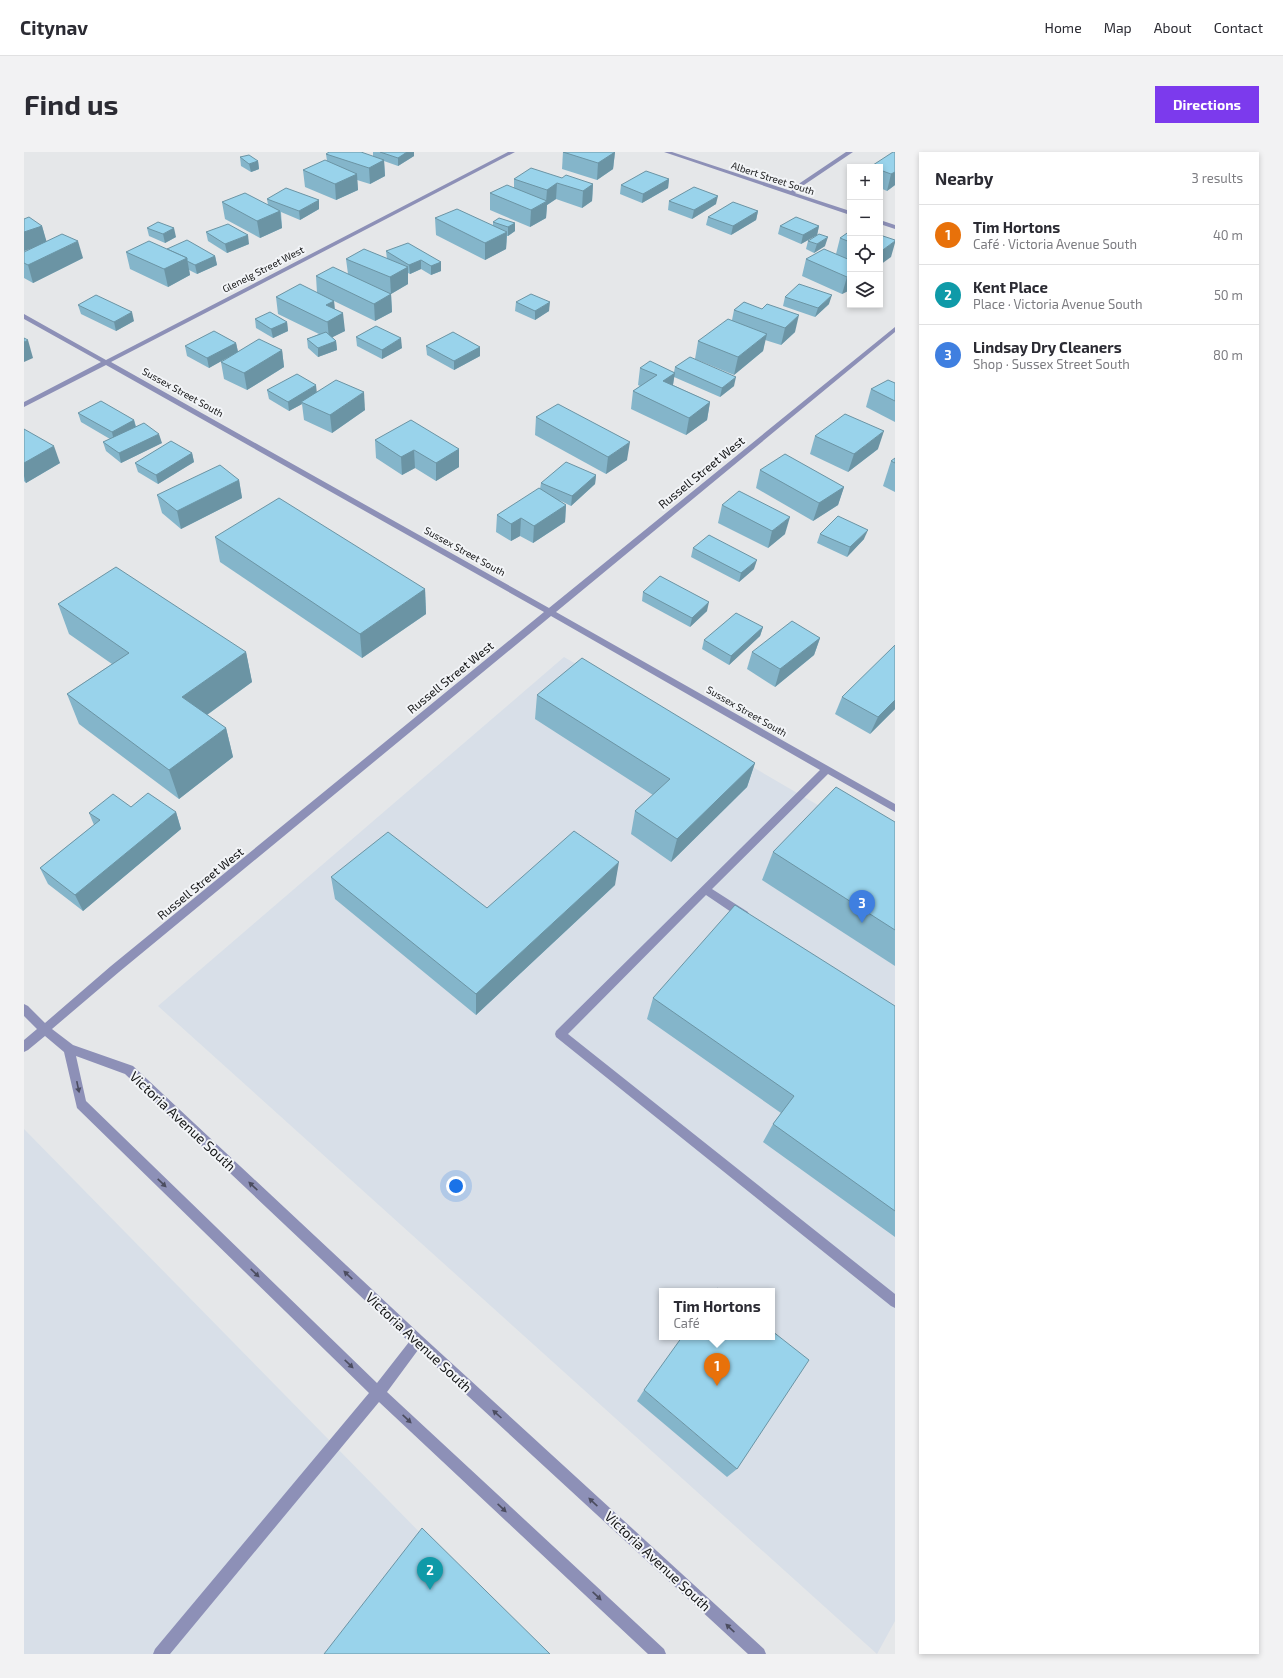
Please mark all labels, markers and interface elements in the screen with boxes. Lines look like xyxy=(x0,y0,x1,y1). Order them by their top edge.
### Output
text: Citynav xyxy=(20,16,88,39)
text: Home xyxy=(1045,19,1082,36)
text: Map xyxy=(1104,19,1132,36)
text: About xyxy=(1154,19,1192,36)
text: Contact xyxy=(1214,19,1263,36)
button: Directions xyxy=(1155,86,1259,123)
text: Find us xyxy=(24,87,118,121)
street label: Albert Street South xyxy=(730,159,816,197)
map controls xyxy=(847,164,883,308)
button: + xyxy=(847,164,883,200)
text: Nearby xyxy=(935,168,993,188)
text: 3 results xyxy=(1192,170,1243,186)
button: − xyxy=(847,200,883,236)
text: Tim Hortons xyxy=(973,218,1060,236)
text: 1 xyxy=(945,227,951,243)
text: 40 m xyxy=(1213,227,1243,243)
button: locate xyxy=(847,236,883,272)
text: Café · Victoria Avenue South xyxy=(973,236,1137,252)
street label: Glenelg Street West xyxy=(220,243,306,295)
button: layers xyxy=(847,272,883,308)
text: Kent Place xyxy=(973,278,1048,296)
text: 2 xyxy=(944,287,952,303)
text: 50 m xyxy=(1214,287,1243,303)
text: Place · Victoria Avenue South xyxy=(973,296,1143,312)
text: Lindsay Dry Cleaners xyxy=(973,338,1122,356)
text: 3 xyxy=(944,347,952,363)
text: 80 m xyxy=(1213,347,1243,363)
text: Shop · Sussex Street South xyxy=(973,356,1130,372)
street label: Sussex Street South xyxy=(140,365,226,419)
street label: Russell Street West xyxy=(655,433,747,511)
street label: Sussex Street South xyxy=(422,524,508,578)
street label: Russell Street West xyxy=(404,638,496,716)
street label: Sussex Street South xyxy=(705,683,790,739)
street label: Russell Street West xyxy=(154,844,246,922)
pin: 3 xyxy=(849,890,875,923)
street label: Victoria Avenue South xyxy=(126,1067,240,1175)
one-way arrow xyxy=(75,1081,81,1094)
your location xyxy=(446,1176,466,1196)
one-way arrow xyxy=(157,1178,167,1188)
one-way arrow xyxy=(248,1182,258,1191)
one-way arrow xyxy=(250,1269,260,1278)
one-way arrow xyxy=(343,1271,353,1280)
street label: Victoria Avenue South xyxy=(362,1288,476,1396)
popup xyxy=(659,1288,775,1340)
text: Tim Hortons xyxy=(673,1297,761,1315)
text: Café xyxy=(673,1315,700,1331)
pin: 1 xyxy=(704,1353,730,1386)
one-way arrow xyxy=(344,1359,354,1369)
one-way arrow xyxy=(492,1409,503,1418)
one-way arrow xyxy=(402,1415,412,1424)
one-way arrow xyxy=(588,1497,598,1506)
one-way arrow xyxy=(497,1503,507,1513)
street label: Victoria Avenue South xyxy=(601,1507,715,1615)
pin: 2 xyxy=(417,1557,443,1590)
one-way arrow xyxy=(592,1592,602,1601)
one-way arrow xyxy=(725,1623,735,1632)

